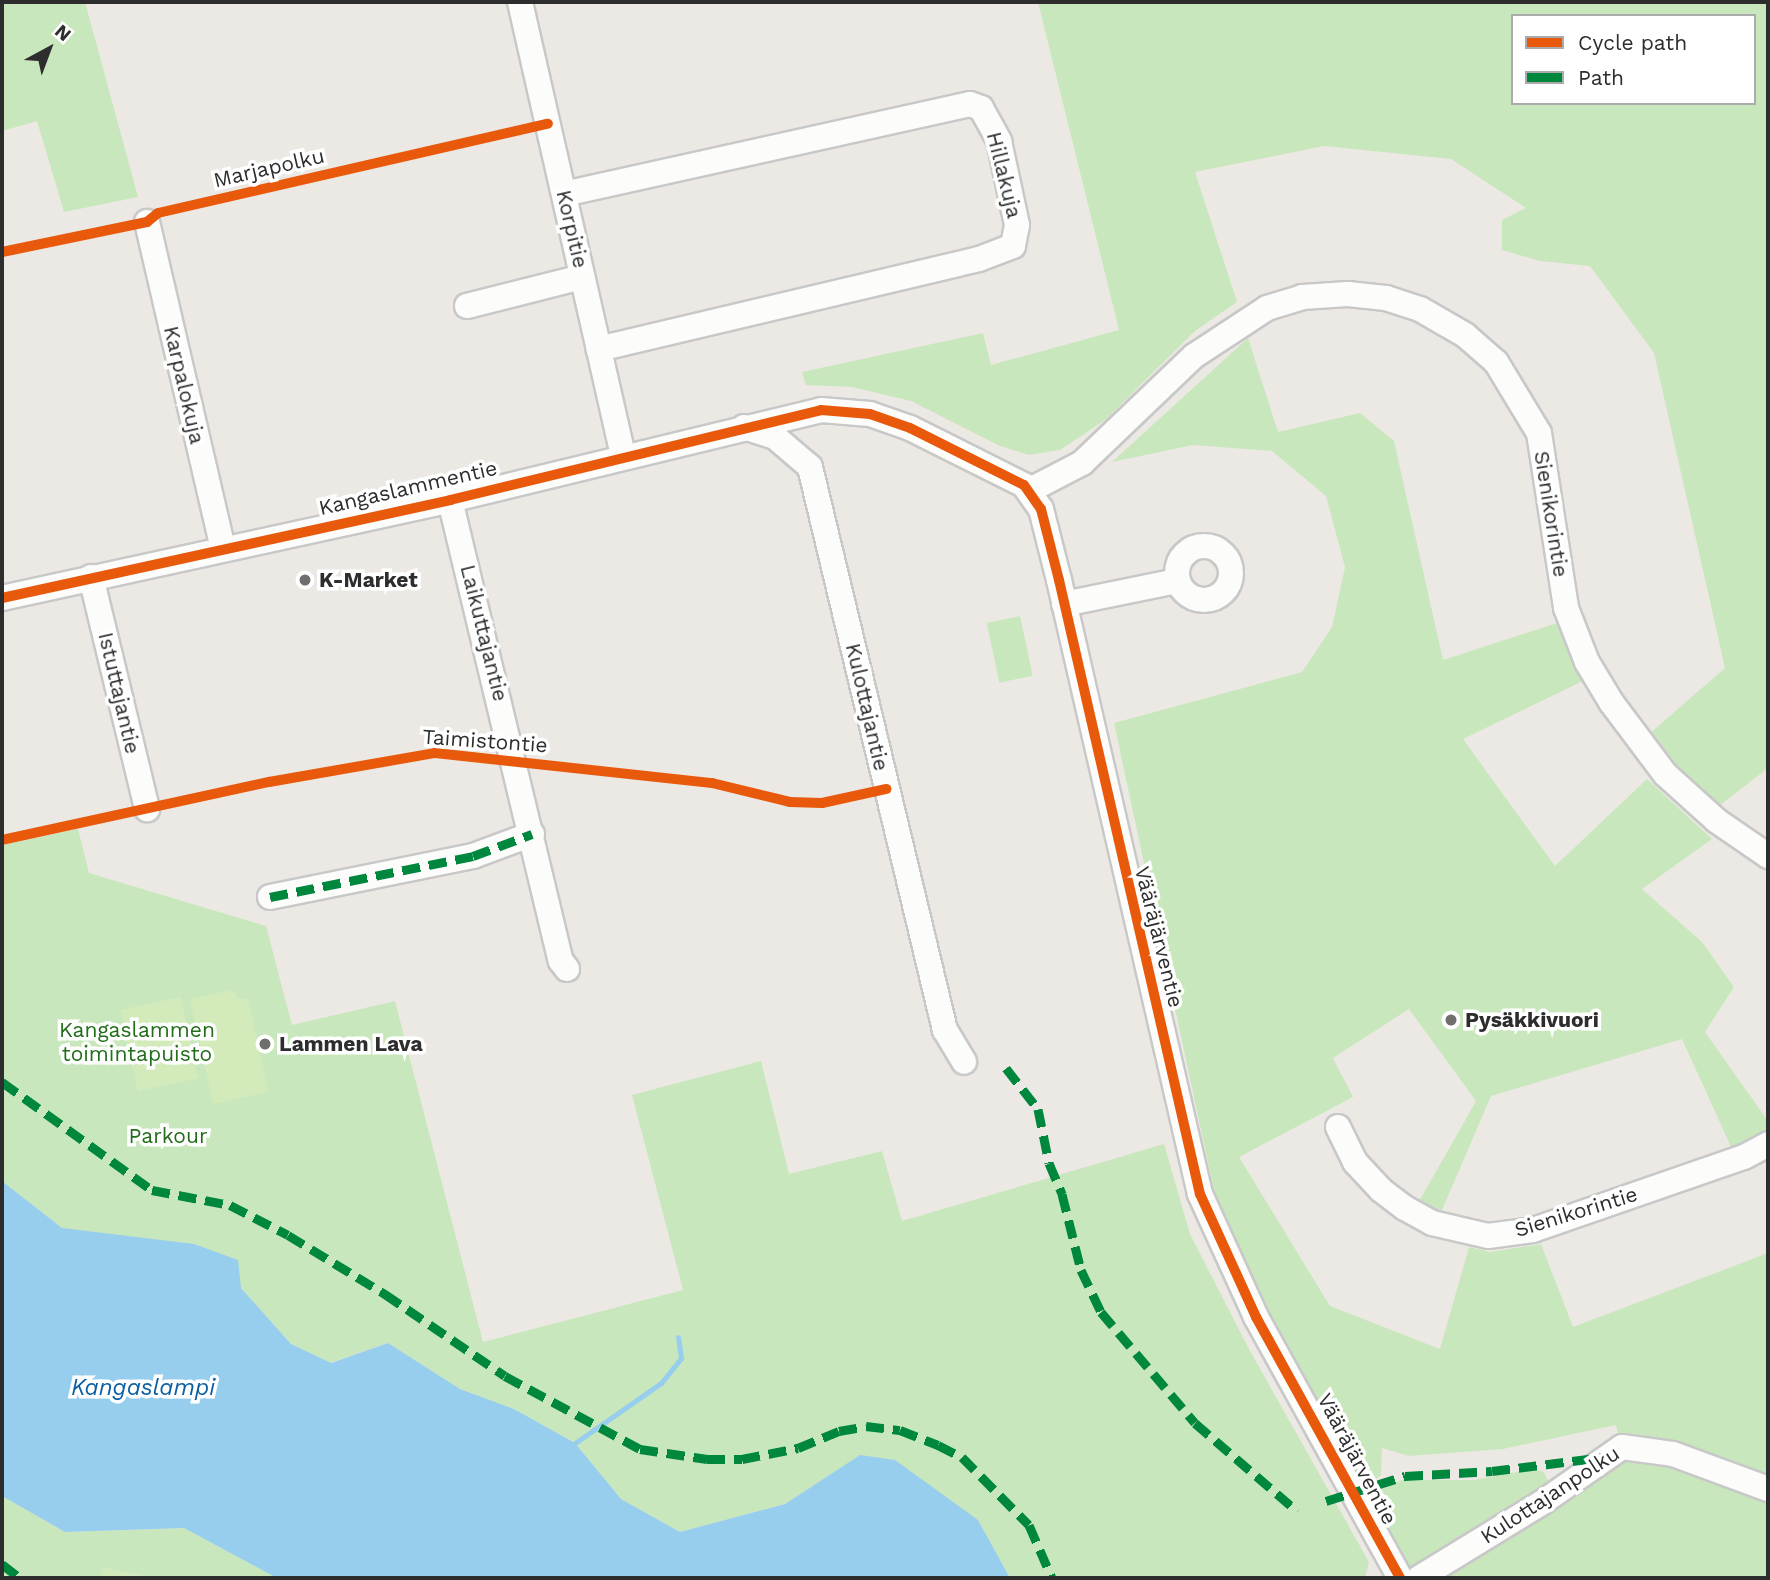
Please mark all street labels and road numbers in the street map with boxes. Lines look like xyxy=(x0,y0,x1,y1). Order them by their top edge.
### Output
street label: Hillakuja xyxy=(981,129,1027,221)
street label: Marjapolku xyxy=(211,143,327,193)
street label: Korpitie xyxy=(551,188,593,270)
street label: Karpalokuja xyxy=(158,324,210,446)
street label: Sienikorintie xyxy=(1529,449,1573,579)
street label: Kangaslammentie xyxy=(316,455,500,521)
street label: Laikuttajantie xyxy=(455,562,513,704)
street label: Istuttajantie xyxy=(93,630,145,756)
street label: Kulottajantie xyxy=(840,641,894,773)
street label: Taimistontie xyxy=(422,724,548,758)
street label: Vääräjärventie xyxy=(1129,864,1189,1010)
street label: Sienikorintie xyxy=(1511,1181,1641,1243)
street label: Vääräjärventie xyxy=(1312,1389,1402,1529)
street label: Kulottajanpolku xyxy=(1476,1441,1624,1549)

